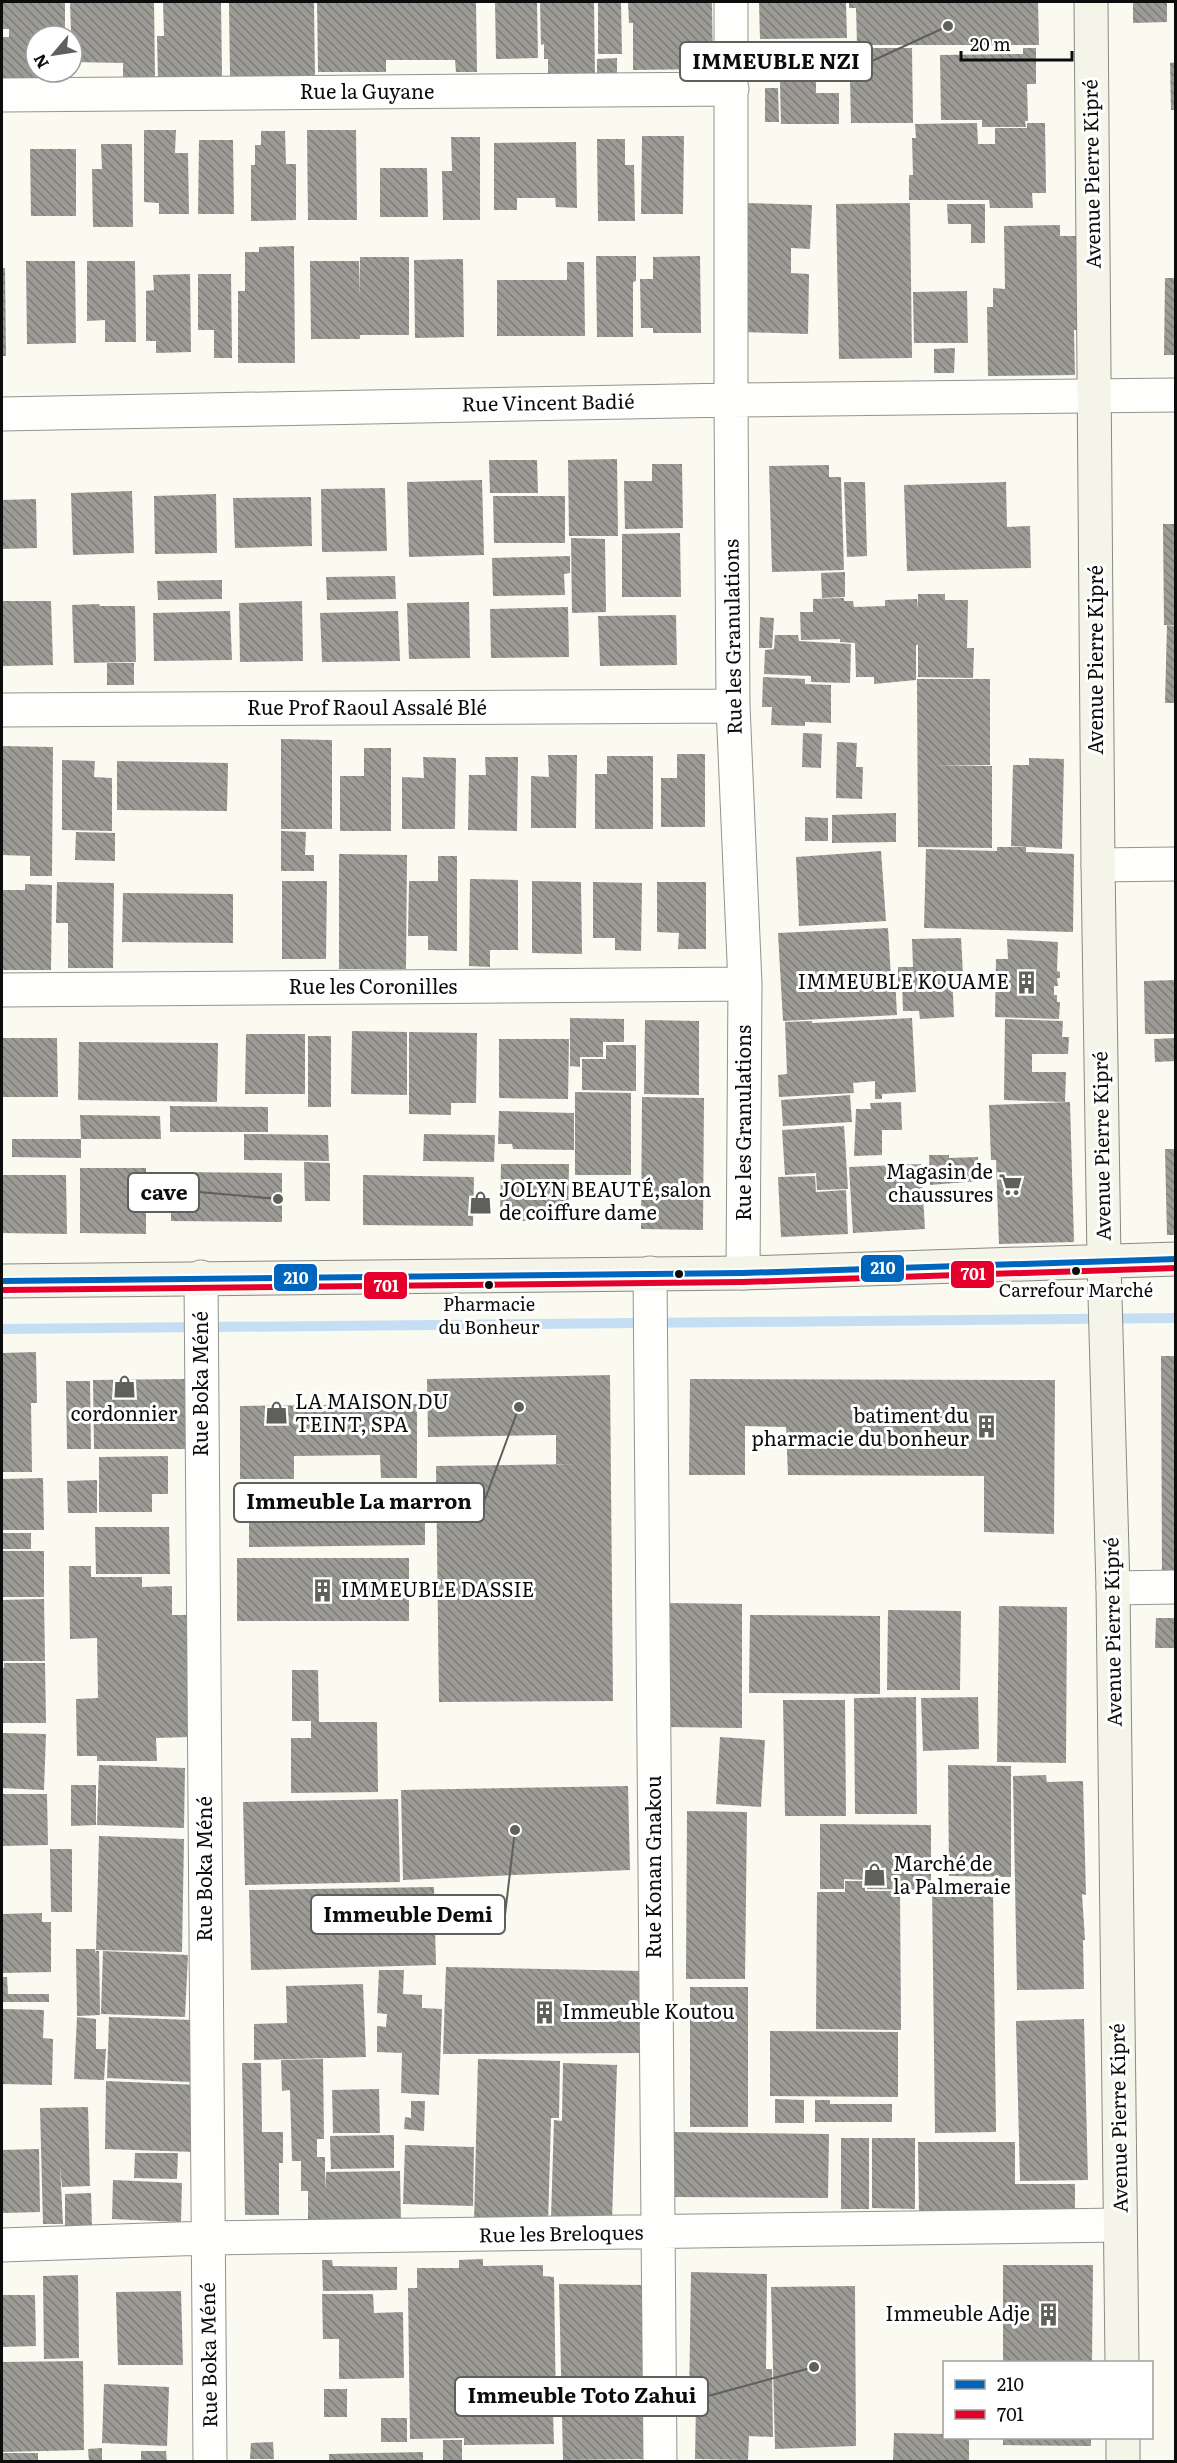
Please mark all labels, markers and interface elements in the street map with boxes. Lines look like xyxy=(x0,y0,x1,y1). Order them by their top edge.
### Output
north arrow xyxy=(24,24,84,84)
scale bar xyxy=(961,24,1072,62)
text: 20 m xyxy=(970,30,1011,57)
callout: IMMEUBLE NZI xyxy=(680,42,872,81)
text: IMMEUBLE NZI xyxy=(692,44,860,75)
text: N xyxy=(26,50,54,73)
street label: Rue la Guyane xyxy=(300,75,434,105)
street label: Avenue Pierre Kipré xyxy=(1073,79,1107,269)
street label: Rue Vincent Badié xyxy=(461,384,635,418)
street label: Rue les Granulations xyxy=(714,539,748,735)
street label: Avenue Pierre Kipré xyxy=(1079,565,1109,755)
street label: Rue Prof Raoul Assalé Blé xyxy=(247,691,487,721)
place label: IMMEUBLE KOUAME xyxy=(798,965,1009,995)
building icon: IMMEUBLE KOUAME xyxy=(1014,969,1040,995)
street label: Rue les Coronilles xyxy=(289,970,457,1000)
street label: Rue les Granulations xyxy=(727,1025,757,1221)
street label: Avenue Pierre Kipré xyxy=(1083,1051,1117,1241)
place label: Magasin de chaussures xyxy=(886,1155,993,1208)
supermarket icon: Magasin de chaussures xyxy=(998,1171,1024,1197)
callout: cave xyxy=(128,1173,199,1212)
place label: JOLYN BEAUTÉ,salon de coiffure dame xyxy=(499,1173,712,1226)
text: cave xyxy=(140,1175,188,1206)
shop icon: JOLYN BEAUTÉ,salon de coiffure dame xyxy=(468,1189,494,1215)
line badge: 210 xyxy=(860,1254,905,1283)
text: 210 xyxy=(870,1255,896,1279)
line badge: 701 xyxy=(950,1260,995,1289)
text: 701 xyxy=(960,1261,986,1285)
line badge: 210 xyxy=(273,1263,318,1292)
text: 210 xyxy=(283,1265,309,1289)
marker: Carrefour Marché xyxy=(1070,1265,1082,1277)
unlabelled marker xyxy=(673,1268,685,1280)
line badge: 701 xyxy=(363,1271,408,1300)
text: 701 xyxy=(373,1273,399,1297)
place label: Carrefour Marché xyxy=(999,1276,1153,1303)
marker: Pharmacie du Bonheur xyxy=(483,1279,495,1291)
place label: Pharmacie du Bonheur xyxy=(439,1290,540,1340)
street label: Rue Boka Méné xyxy=(184,1311,214,1457)
shop icon: cordonnier xyxy=(111,1373,137,1399)
place label: LA MAISON DU TEINT, SPA xyxy=(295,1385,449,1438)
place label: cordonnier xyxy=(71,1397,178,1427)
place label: batiment du pharmacie du bonheur xyxy=(752,1399,970,1452)
shop icon: LA MAISON DU TEINT, SPA xyxy=(264,1400,290,1426)
building icon: batiment du pharmacie du bonheur xyxy=(974,1414,1000,1440)
callout: Immeuble La marron xyxy=(234,1483,484,1522)
text: Immeuble La marron xyxy=(246,1484,472,1515)
street label: Avenue Pierre Kipré xyxy=(1094,1537,1128,1727)
place label: IMMEUBLE DASSIE xyxy=(341,1573,534,1603)
building icon: IMMEUBLE DASSIE xyxy=(310,1577,336,1603)
street label: Rue Konan Gnakou xyxy=(637,1775,667,1959)
street label: Rue Boka Méné xyxy=(188,1796,218,1942)
place label: Marché de la Palmeraie xyxy=(893,1847,1011,1900)
shop icon: Marché de la Palmeraie xyxy=(862,1862,888,1888)
callout: Immeuble Demi xyxy=(311,1895,505,1934)
text: Immeuble Demi xyxy=(323,1897,493,1928)
place label: Immeuble Koutou xyxy=(562,1995,735,2025)
building icon: Immeuble Koutou xyxy=(531,1999,557,2025)
street label: Avenue Pierre Kipré xyxy=(1100,2023,1134,2213)
street label: Rue les Breloques xyxy=(478,2216,644,2248)
street label: Rue Boka Méné xyxy=(191,2282,223,2428)
place label: Immeuble Adje xyxy=(885,2297,1030,2327)
building icon: Immeuble Adje xyxy=(1035,2301,1061,2327)
legend xyxy=(943,2361,1153,2439)
text: 210 xyxy=(997,2370,1024,2397)
callout: Immeuble Toto Zahui xyxy=(455,2377,708,2416)
text: Immeuble Toto Zahui xyxy=(467,2378,697,2409)
text: 701 xyxy=(997,2400,1024,2427)

